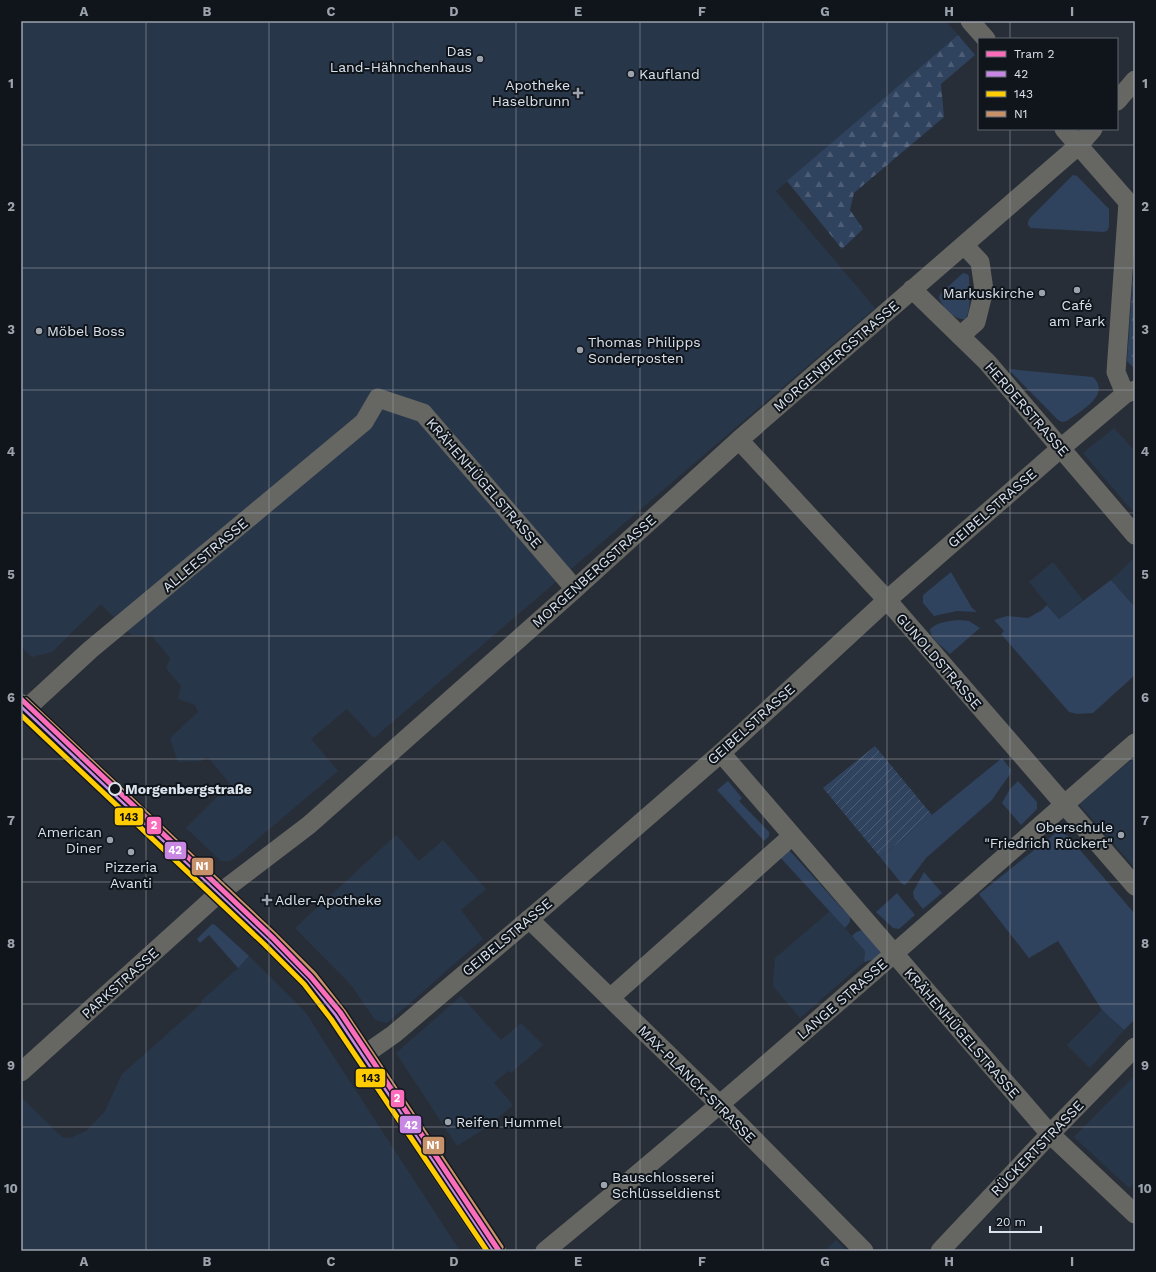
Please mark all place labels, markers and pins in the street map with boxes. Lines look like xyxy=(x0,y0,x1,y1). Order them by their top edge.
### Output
place label: Das Land-Hähnchenhaus xyxy=(330,43,472,75)
marker: Das Land-Hähnchenhaus xyxy=(475,54,485,64)
place label: Kaufland xyxy=(639,66,700,82)
marker: Kaufland xyxy=(626,69,636,79)
place label: Apotheke Haselbrunn xyxy=(492,77,570,109)
marker: Apotheke Haselbrunn xyxy=(573,88,583,98)
place label: Markuskirche xyxy=(943,285,1034,301)
marker: Café am Park xyxy=(1072,285,1082,295)
marker: Markuskirche xyxy=(1037,288,1047,298)
place label: Café am Park xyxy=(1049,297,1105,329)
place label: Möbel Boss xyxy=(47,323,125,339)
marker: Möbel Boss xyxy=(34,326,44,336)
place label: Thomas Philipps Sonderposten xyxy=(588,334,701,366)
marker: Thomas Philipps Sonderposten xyxy=(575,345,585,355)
place label: Morgenbergstraße xyxy=(125,781,252,797)
marker: Morgenbergstraße xyxy=(108,782,122,796)
place label: Oberschule "Friedrich Rückert" xyxy=(984,819,1113,851)
place label: American Diner xyxy=(37,824,102,856)
marker: Oberschule "Friedrich Rückert" xyxy=(1116,830,1126,840)
marker: American Diner xyxy=(105,835,115,845)
marker: Pizzeria Avanti xyxy=(126,847,136,857)
place label: Pizzeria Avanti xyxy=(105,859,157,891)
place label: Adler-Apotheke xyxy=(275,892,381,908)
marker: Adler-Apotheke xyxy=(262,895,272,905)
place label: Reifen Hummel xyxy=(456,1114,562,1130)
marker: Reifen Hummel xyxy=(443,1117,453,1127)
place label: Bauschlosserei Schlüsseldienst xyxy=(612,1169,720,1201)
marker: Bauschlosserei Schlüsseldienst xyxy=(599,1180,609,1190)

